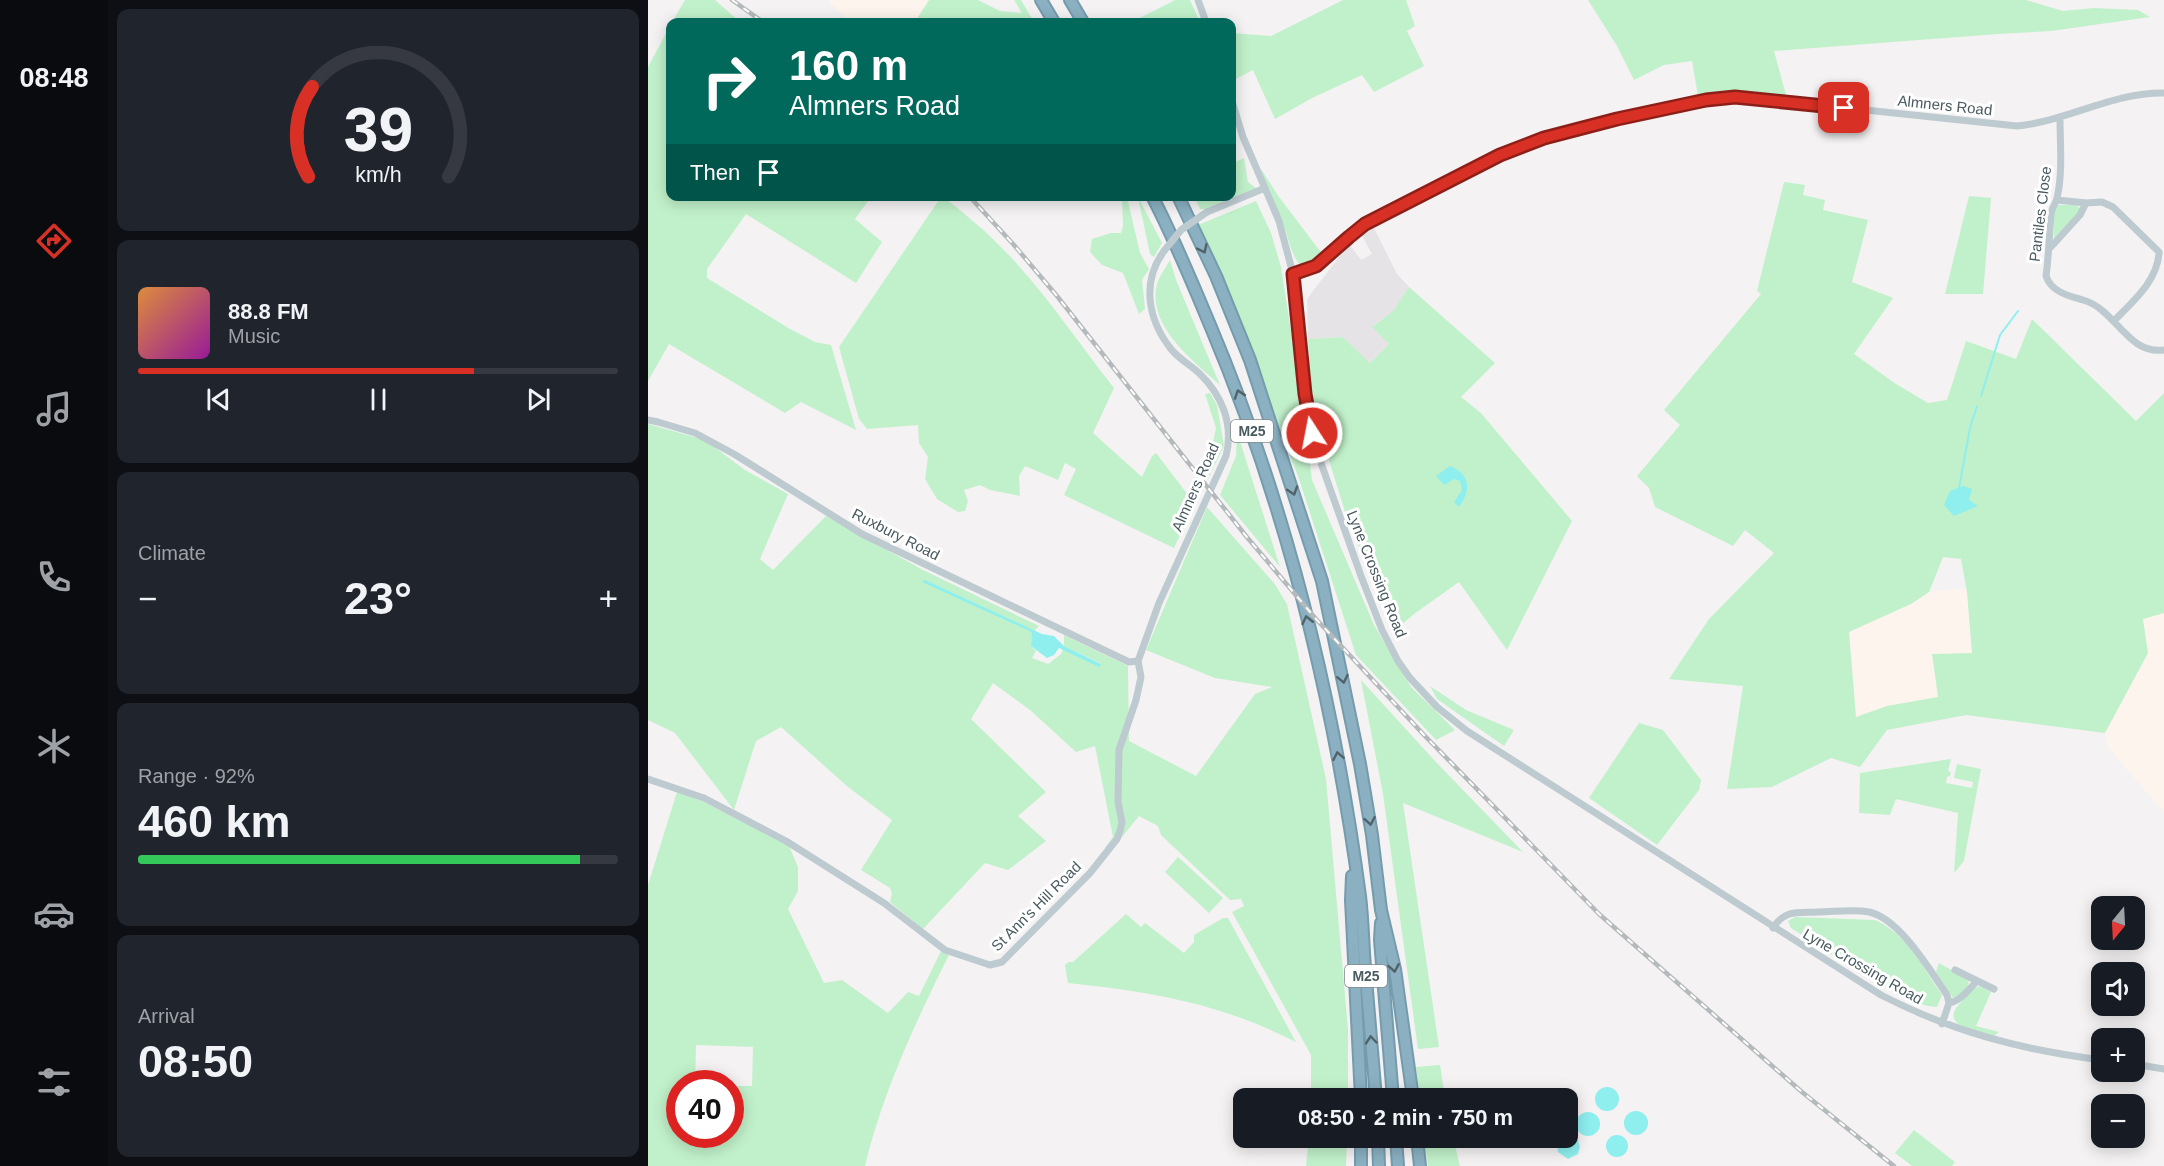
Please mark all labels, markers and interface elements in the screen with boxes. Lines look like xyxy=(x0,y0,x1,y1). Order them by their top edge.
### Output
icon: right xyxy=(690,42,768,120)
text: 160 m xyxy=(789,42,908,89)
text: 08:48 xyxy=(19,63,89,93)
pin xyxy=(1818,82,1869,133)
text: Almners Road xyxy=(789,91,960,121)
icon: arrive xyxy=(1827,91,1860,124)
street label: Almners Road xyxy=(1897,92,1993,118)
text: 39 xyxy=(343,95,413,164)
icon: arrive xyxy=(752,156,785,189)
text: Then xyxy=(690,160,740,185)
text: km/h xyxy=(355,164,401,188)
street label: Pantiles Close xyxy=(2026,165,2054,263)
icon: directions xyxy=(33,220,75,262)
one-way arrow xyxy=(1195,243,1207,254)
text: 88.8 FM xyxy=(228,299,309,324)
text: Music xyxy=(228,325,280,347)
icon: previous xyxy=(202,383,235,416)
icon: pause xyxy=(362,383,395,416)
icon: next xyxy=(522,383,555,416)
icon: music xyxy=(33,388,75,430)
one-way arrow xyxy=(1233,389,1246,399)
position arrow xyxy=(1280,401,1344,465)
road number: M25 xyxy=(1231,420,1273,442)
street label: Almners Road xyxy=(1168,440,1222,534)
one-way arrow xyxy=(1286,485,1298,496)
street label: Ruxbury Road xyxy=(849,505,943,563)
street label: Lyne Crossing Road xyxy=(1344,508,1410,640)
text: Climate xyxy=(138,542,206,564)
icon: phone xyxy=(33,556,75,598)
text: 23° xyxy=(344,573,412,624)
text: − xyxy=(138,580,157,617)
text: + xyxy=(599,580,618,617)
one-way arrow xyxy=(1302,615,1315,625)
one-way arrow xyxy=(1335,674,1348,684)
icon: climate xyxy=(33,725,75,767)
one-way arrow xyxy=(1332,751,1345,761)
text: Range · 92% xyxy=(138,765,255,787)
text: 460 km xyxy=(138,796,291,847)
one-way arrow xyxy=(1363,816,1376,826)
street label: St Ann's Hill Road xyxy=(988,858,1084,954)
icon: car xyxy=(33,893,75,935)
north arrow xyxy=(2091,896,2145,950)
map controls xyxy=(2091,896,2145,1148)
street label: Lyne Crossing Road xyxy=(1800,925,1926,1007)
one-way arrow xyxy=(1387,962,1400,972)
button: sound xyxy=(2091,962,2145,1016)
road number: M25 xyxy=(1345,965,1387,987)
text: Arrival xyxy=(138,1005,195,1027)
button: + xyxy=(2091,1028,2145,1082)
one-way arrow xyxy=(1365,1035,1378,1044)
text: 08:50 xyxy=(138,1036,253,1087)
icon: filters xyxy=(33,1061,75,1103)
speed limit sign: 40 xyxy=(666,1070,744,1148)
button: − xyxy=(2091,1094,2145,1148)
text: 08:50 · 2 min · 750 m xyxy=(1298,1105,1513,1130)

